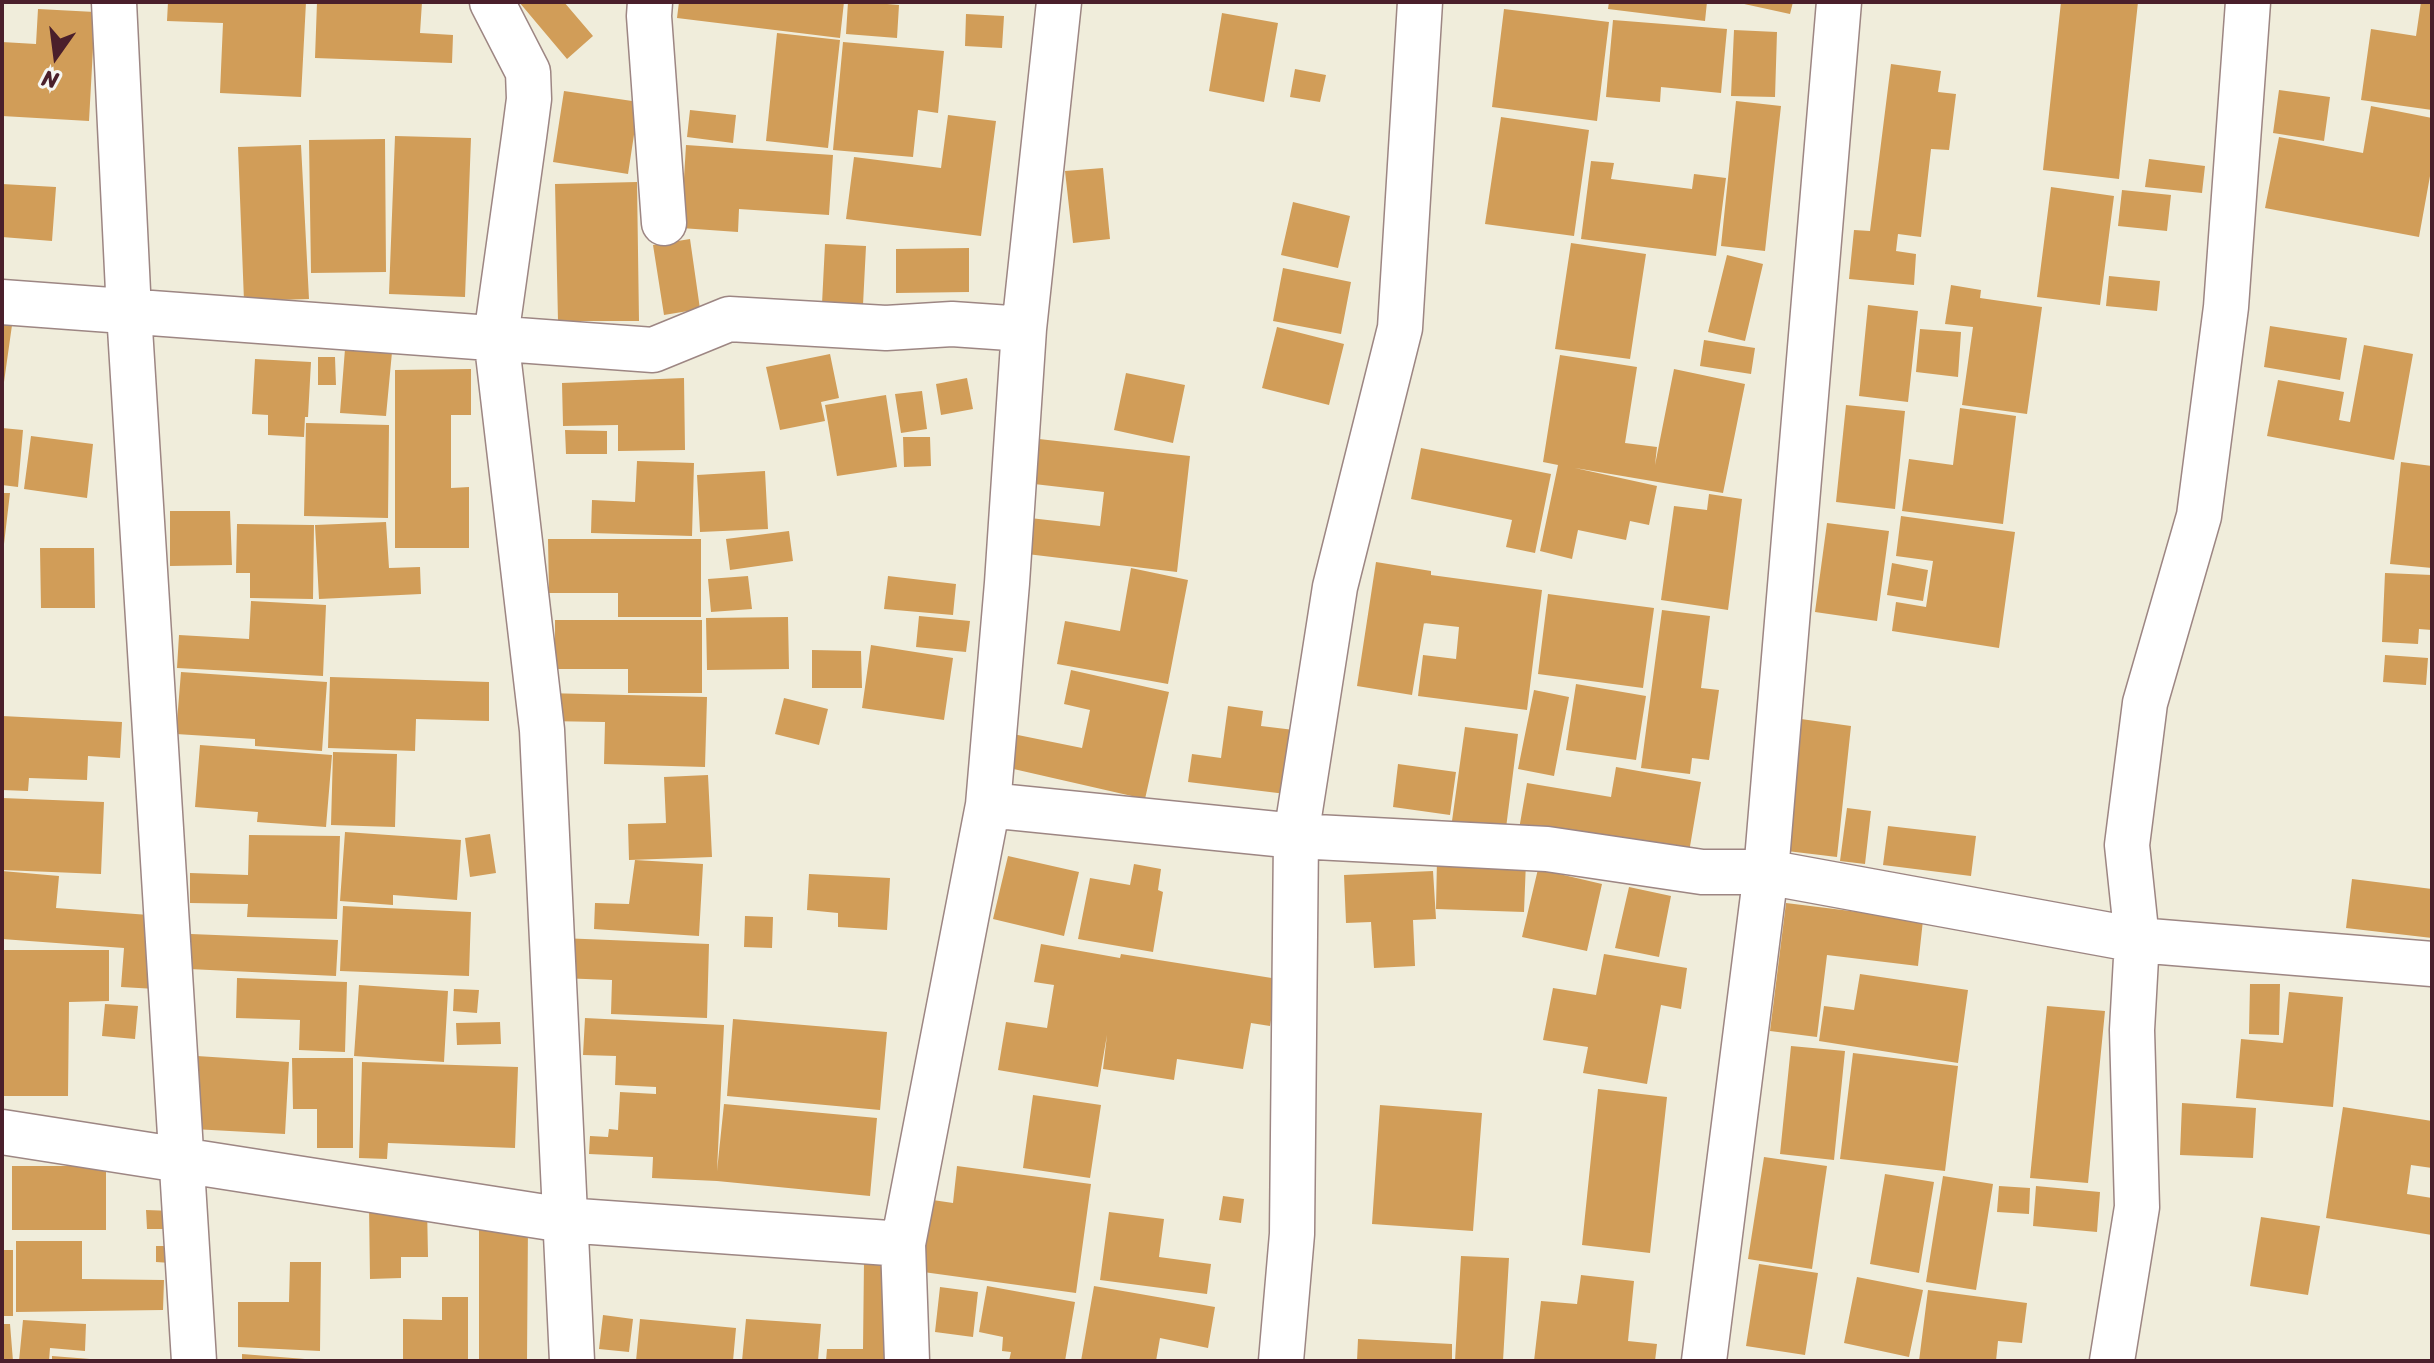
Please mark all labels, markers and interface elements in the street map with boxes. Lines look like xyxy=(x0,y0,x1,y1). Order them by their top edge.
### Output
north arrow xyxy=(16,16,96,96)
text: N xyxy=(38,59,62,101)

